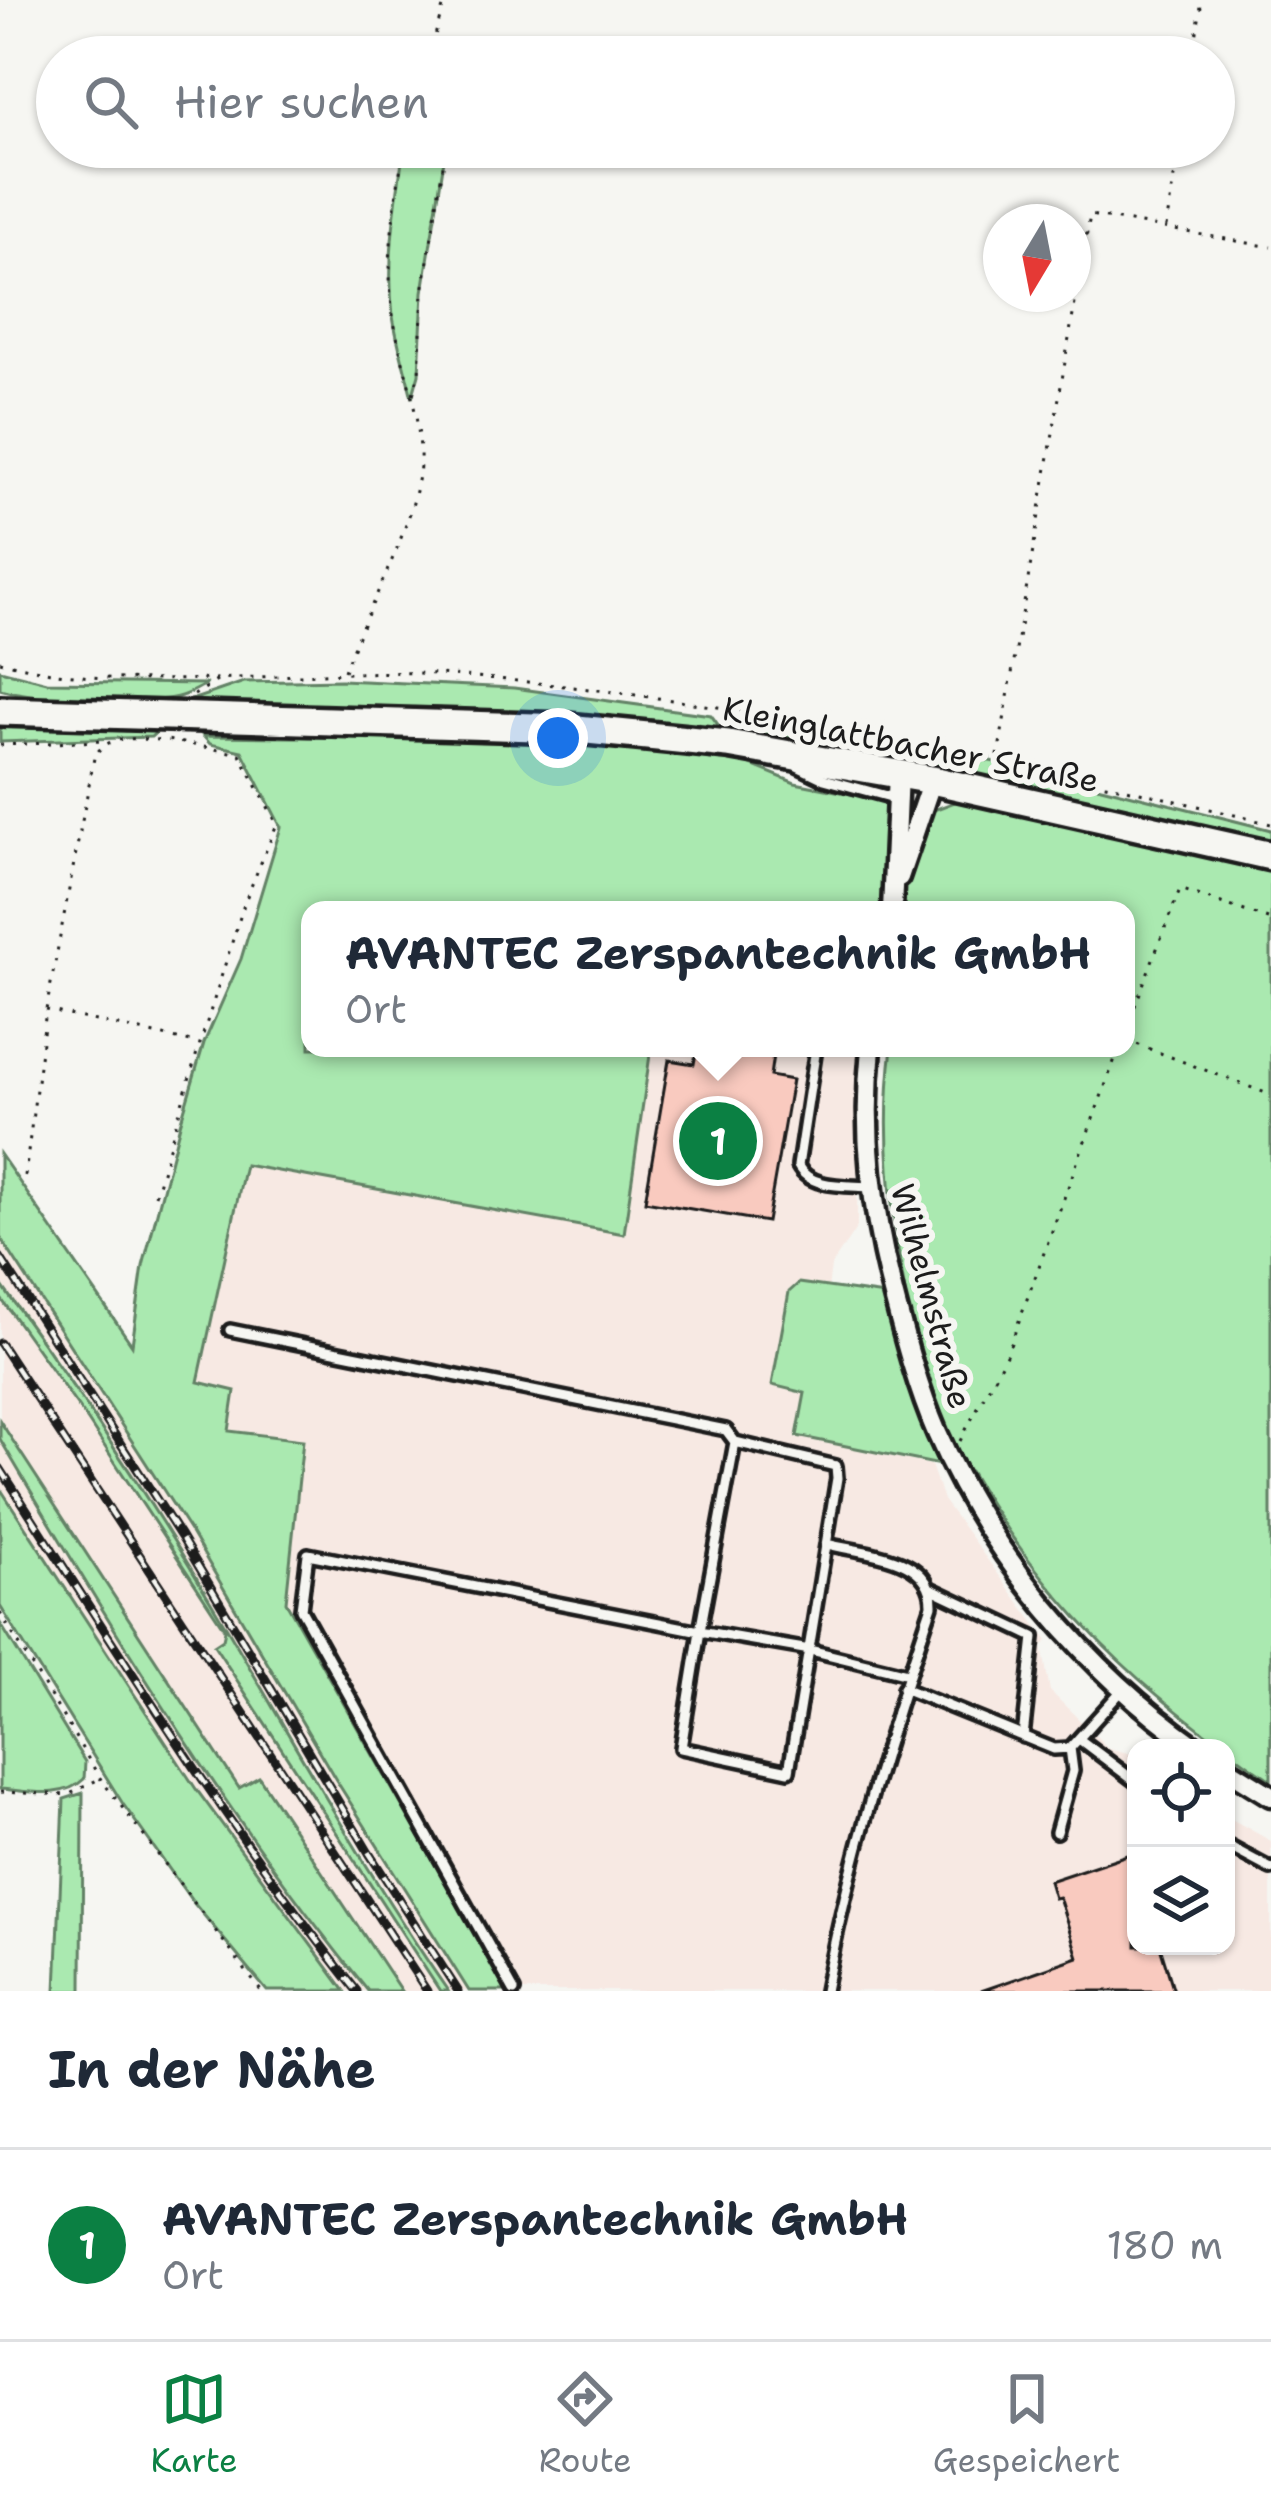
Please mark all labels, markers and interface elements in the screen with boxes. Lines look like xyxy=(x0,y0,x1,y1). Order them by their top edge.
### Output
search box xyxy=(36,36,1235,168)
icon: search xyxy=(78,69,144,135)
text: Hier suchen xyxy=(174,72,429,132)
north arrow xyxy=(983,204,1091,312)
street label: Kleinglattbacher Straße xyxy=(719,686,1103,803)
your location xyxy=(528,708,588,768)
popup xyxy=(301,901,1135,1057)
text: AVANTEC Zerspantechnik GmbH xyxy=(345,923,1091,983)
text: Ort xyxy=(345,983,407,1035)
pin: 1 xyxy=(679,1096,757,1186)
street label: Wilhelmstraße xyxy=(880,1179,983,1414)
map controls xyxy=(1127,1739,1235,1955)
button: locate xyxy=(1127,1739,1235,1847)
button: layers xyxy=(1127,1847,1235,1955)
text: In der Nähe xyxy=(48,2035,376,2103)
text: AVANTEC Zerspantechnik GmbH xyxy=(162,2189,908,2249)
text: 1 xyxy=(78,2219,96,2271)
text: 180 m xyxy=(1107,2219,1223,2271)
text: Ort xyxy=(162,2249,224,2301)
tab: Karte xyxy=(151,2366,238,2483)
tab: Route xyxy=(539,2366,632,2483)
tab: Gespeichert xyxy=(933,2366,1120,2483)

